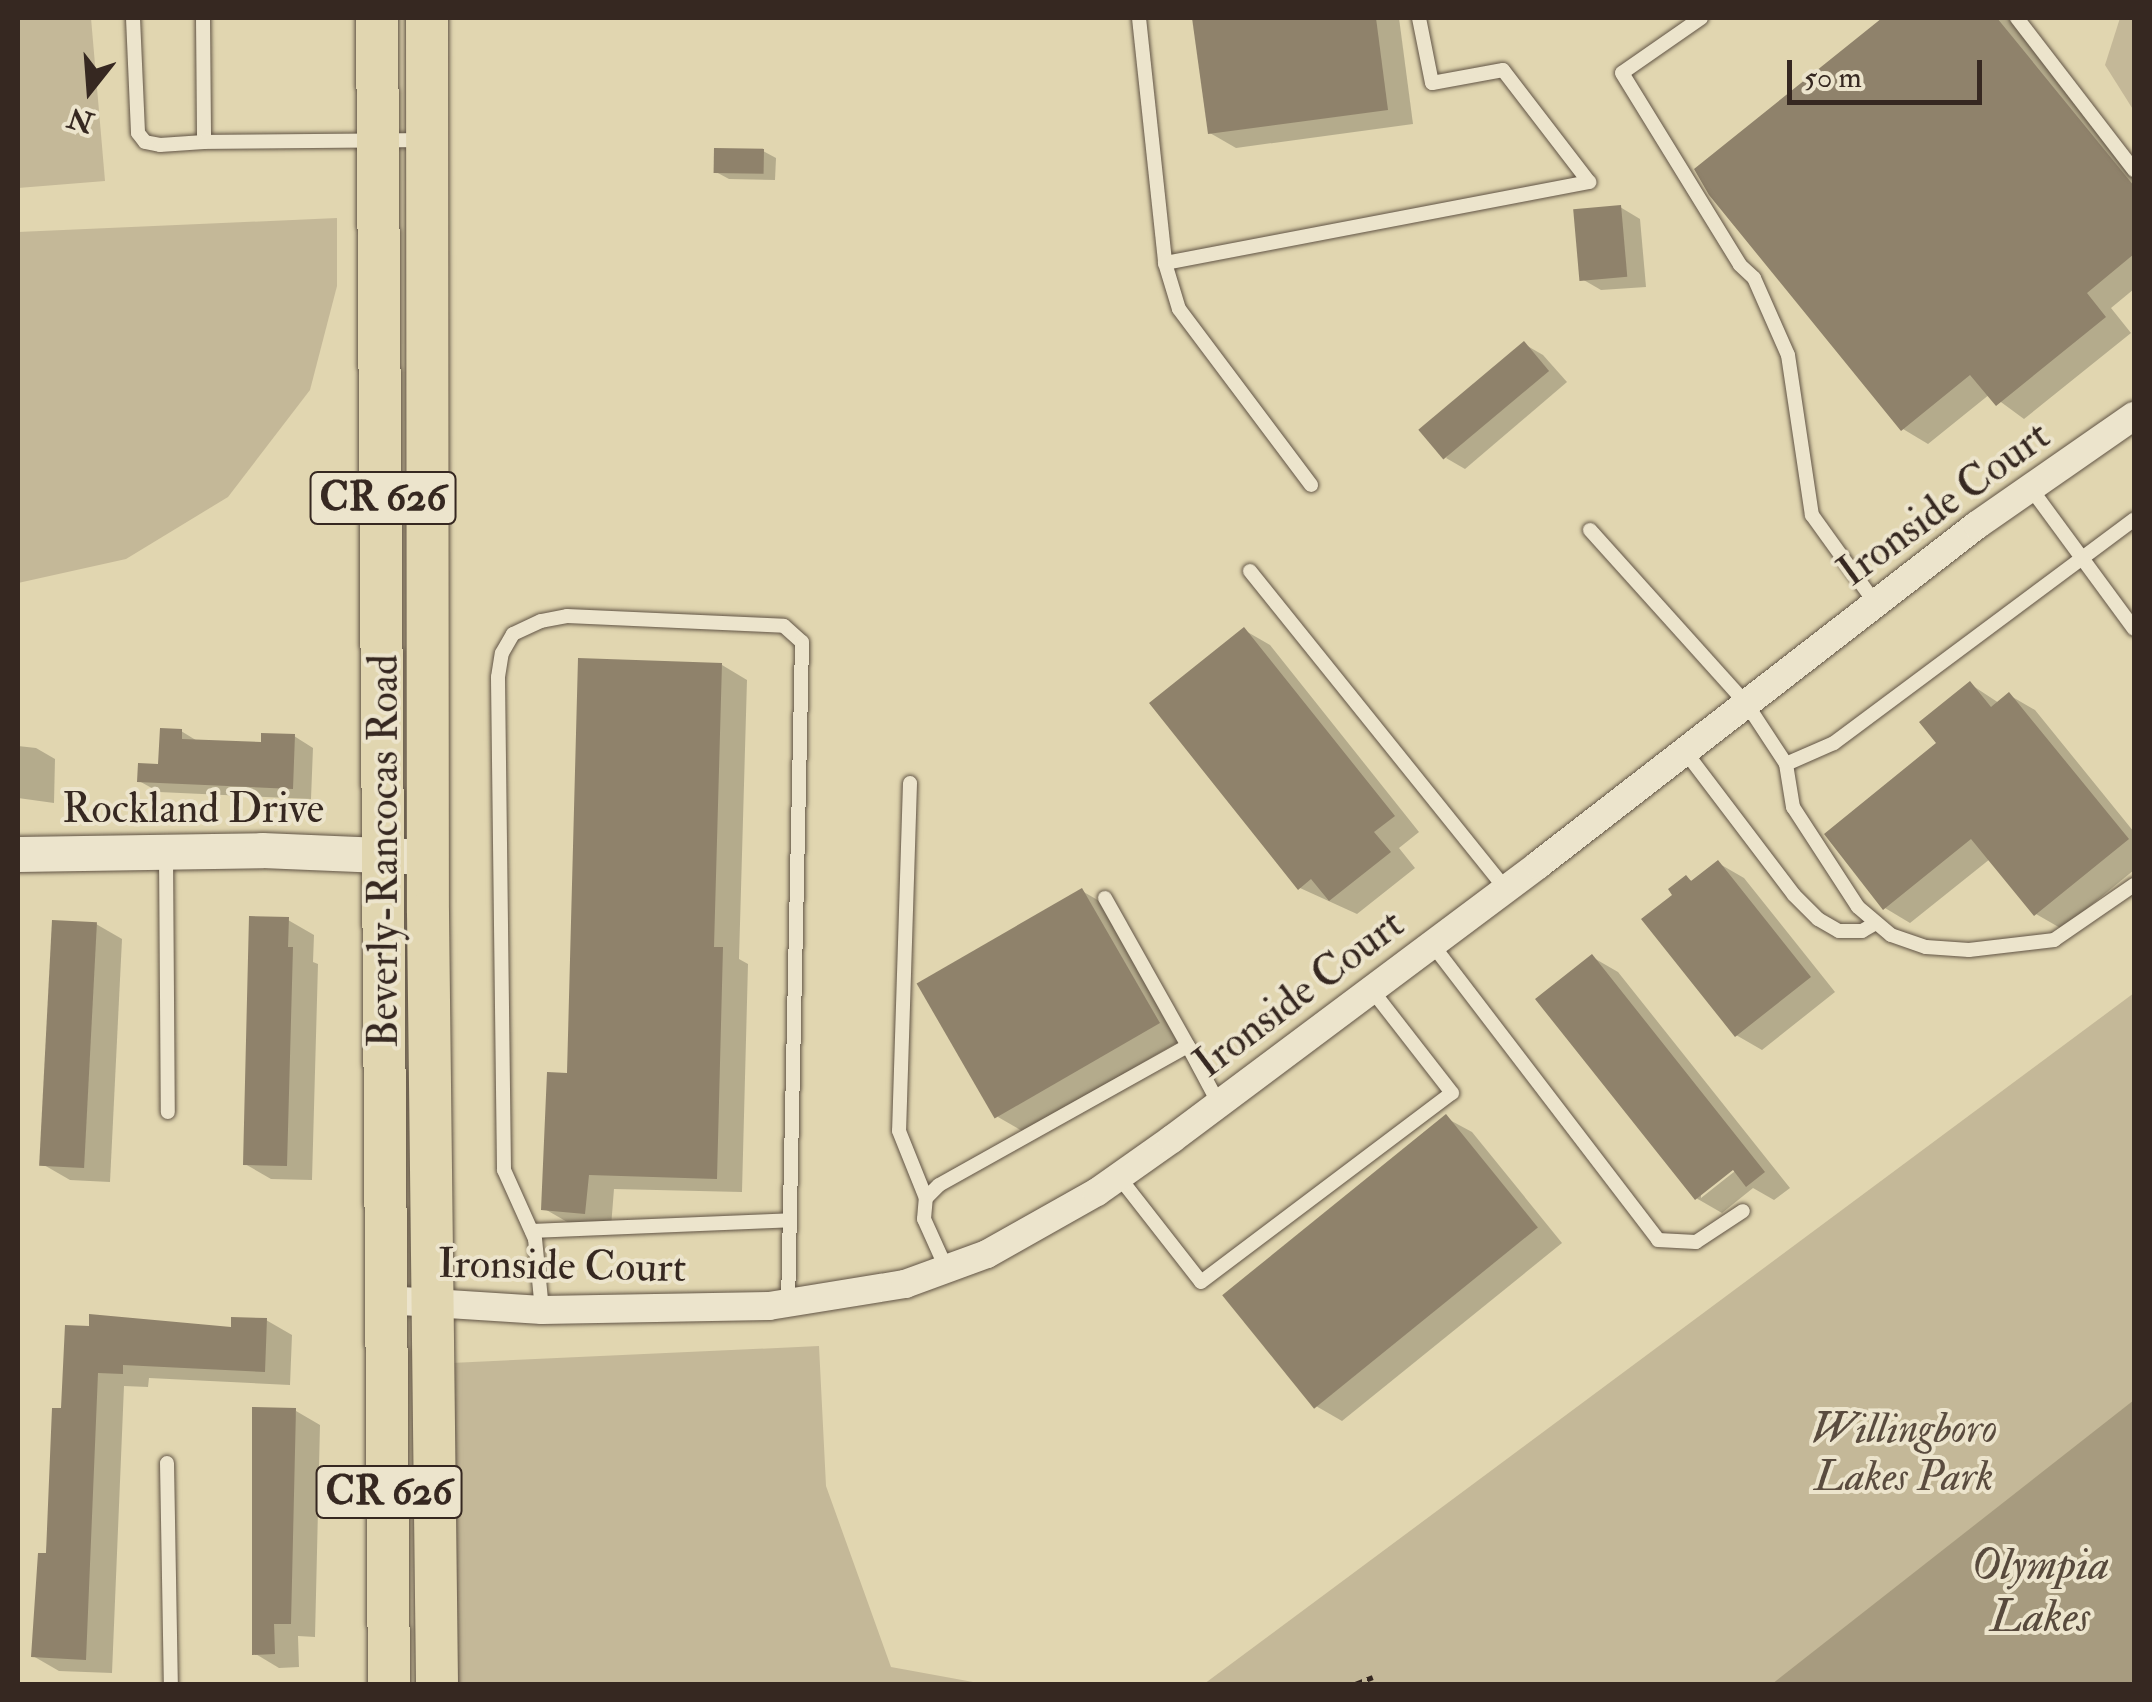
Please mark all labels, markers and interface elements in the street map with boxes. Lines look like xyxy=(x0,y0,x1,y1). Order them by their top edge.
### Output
north arrow xyxy=(40,40,140,140)
scale bar xyxy=(1792,40,1987,102)
text: 50 m xyxy=(1804,59,1862,96)
text: N xyxy=(64,99,98,140)
street label: Ironside Court xyxy=(1829,411,2059,597)
road number: CR 626 xyxy=(308,463,458,533)
street label: Beverly-Rancocas Road xyxy=(359,654,409,1048)
street label: Rockland Drive xyxy=(62,784,324,834)
street label: Ironside Court xyxy=(1185,899,1413,1089)
street label: Ironside Court xyxy=(437,1239,687,1293)
park label: Willingboro Lakes Park xyxy=(1811,1404,1997,1502)
road number: CR 626 xyxy=(314,1457,464,1527)
water label: Olympia Lakes xyxy=(1971,1539,2109,1645)

